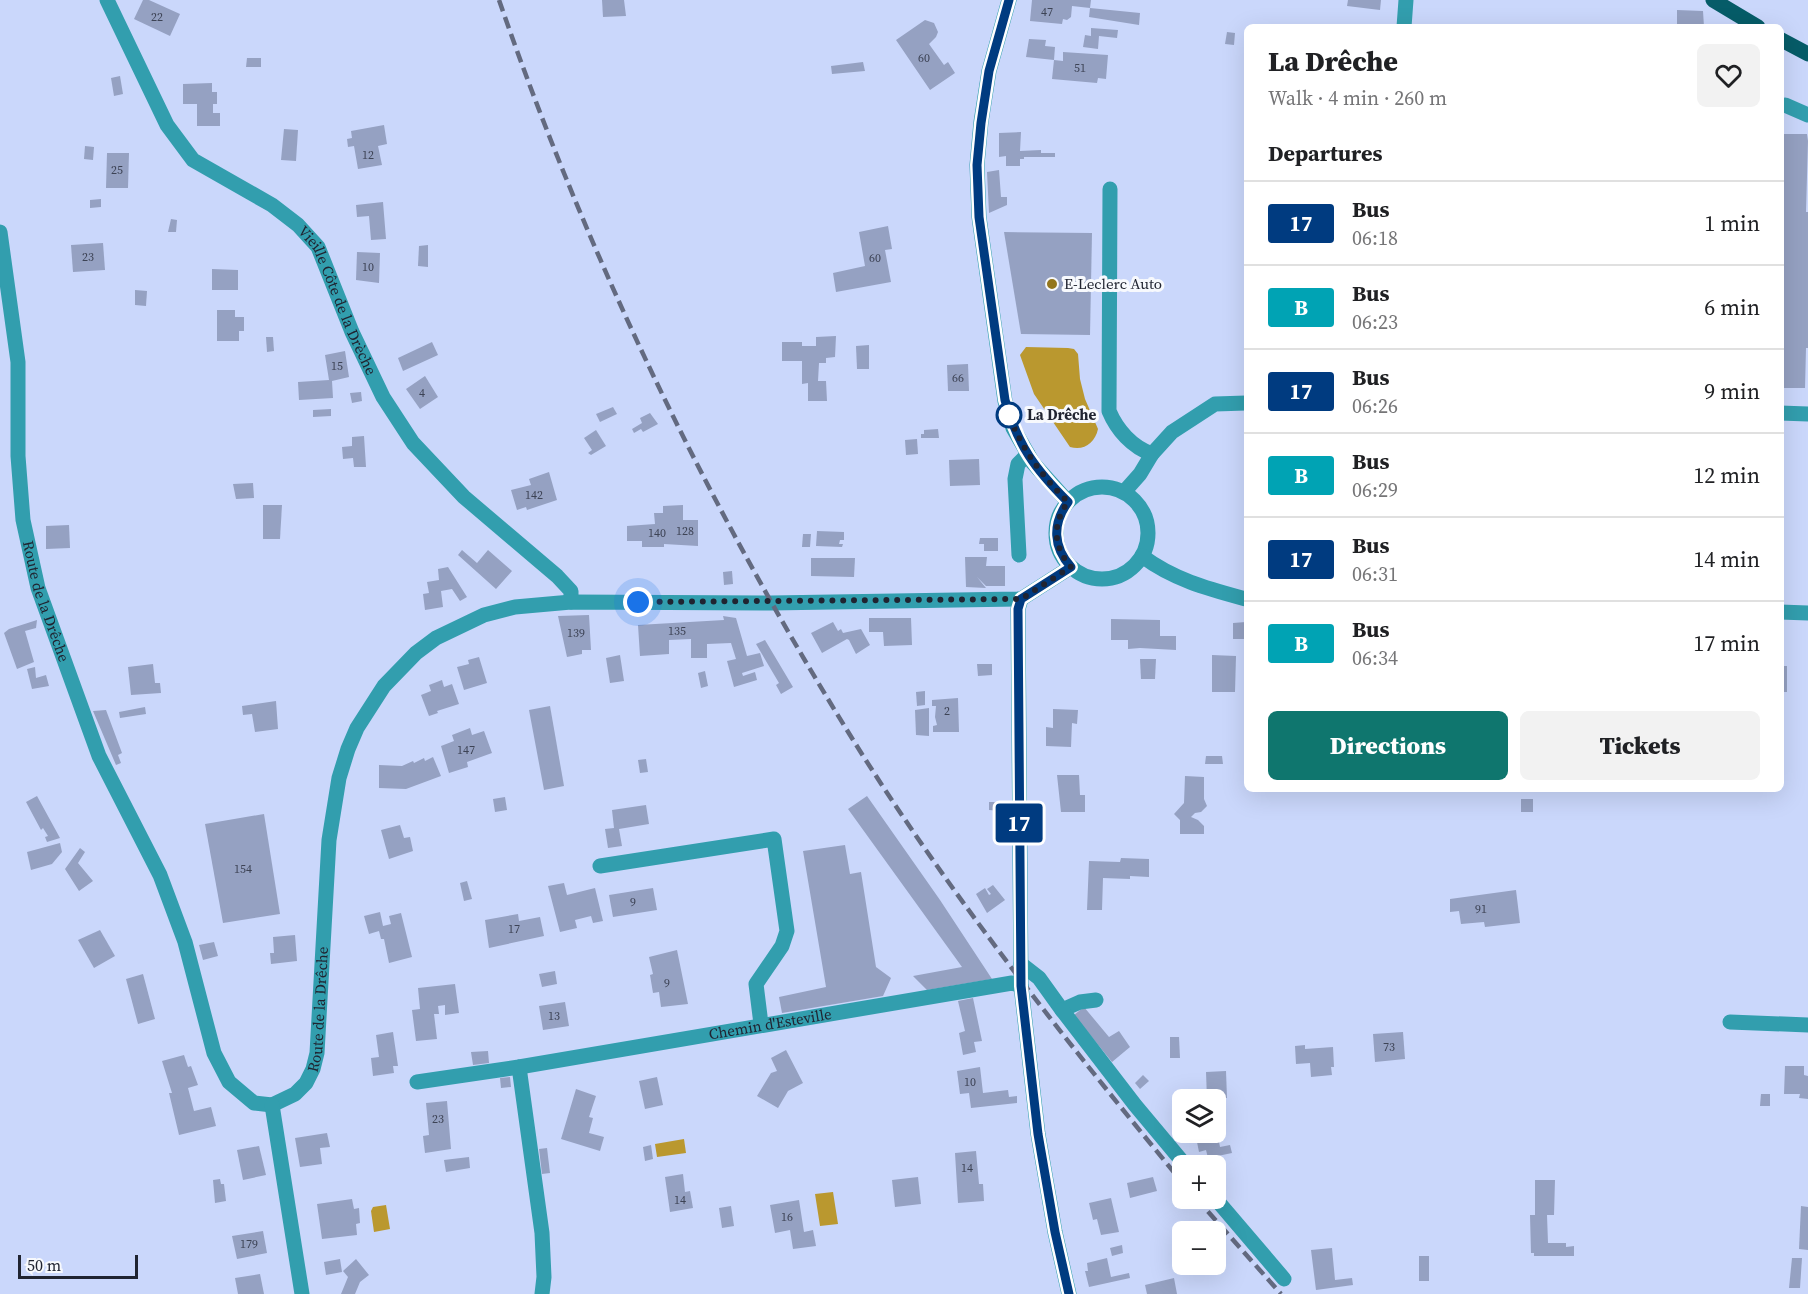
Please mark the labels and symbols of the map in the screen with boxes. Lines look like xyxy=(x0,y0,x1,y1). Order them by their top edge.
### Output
house number: 47 xyxy=(1041,4,1053,20)
house number: 22 xyxy=(151,9,163,25)
house number: 60 xyxy=(918,50,930,66)
house number: 51 xyxy=(1074,60,1086,76)
house number: 12 xyxy=(362,147,374,163)
house number: 25 xyxy=(111,162,123,178)
street label: Vieille Côte de la Drèche xyxy=(293,221,382,379)
house number: 23 xyxy=(82,249,94,265)
house number: 60 xyxy=(869,250,881,266)
house number: 10 xyxy=(362,259,374,275)
place label: E-Leclerc Auto xyxy=(1064,273,1162,294)
marker: E-Leclerc Auto xyxy=(1045,277,1059,291)
house number: 15 xyxy=(331,358,343,374)
house number: 66 xyxy=(952,370,964,386)
house number: 4 xyxy=(419,385,425,401)
marker: La Drêche xyxy=(996,402,1022,428)
place label: La Drêche xyxy=(1027,404,1097,425)
house number: 142 xyxy=(525,487,543,503)
house number: 128 xyxy=(676,523,694,539)
house number: 140 xyxy=(648,525,666,541)
street label: Route de la Drêche xyxy=(18,539,75,665)
your location xyxy=(623,587,653,617)
house number: 135 xyxy=(668,623,686,639)
house number: 139 xyxy=(567,625,585,641)
house number: 2 xyxy=(944,703,950,719)
house number: 147 xyxy=(457,742,475,758)
line badge: 17 xyxy=(992,804,1046,842)
house number: 154 xyxy=(234,861,252,877)
house number: 9 xyxy=(630,894,636,910)
house number: 91 xyxy=(1475,901,1487,917)
house number: 17 xyxy=(508,921,520,937)
street label: Route de la Drêche xyxy=(302,946,333,1074)
house number: 9 xyxy=(664,975,670,991)
street label: Chemin d'Esteville xyxy=(707,1003,834,1044)
house number: 13 xyxy=(548,1008,560,1024)
house number: 73 xyxy=(1383,1039,1395,1055)
house number: 10 xyxy=(964,1074,976,1090)
house number: 23 xyxy=(432,1111,444,1127)
house number: 14 xyxy=(961,1160,973,1176)
house number: 14 xyxy=(674,1192,686,1208)
house number: 16 xyxy=(781,1209,793,1225)
house number: 179 xyxy=(240,1236,258,1252)
scale bar xyxy=(18,1252,138,1280)

